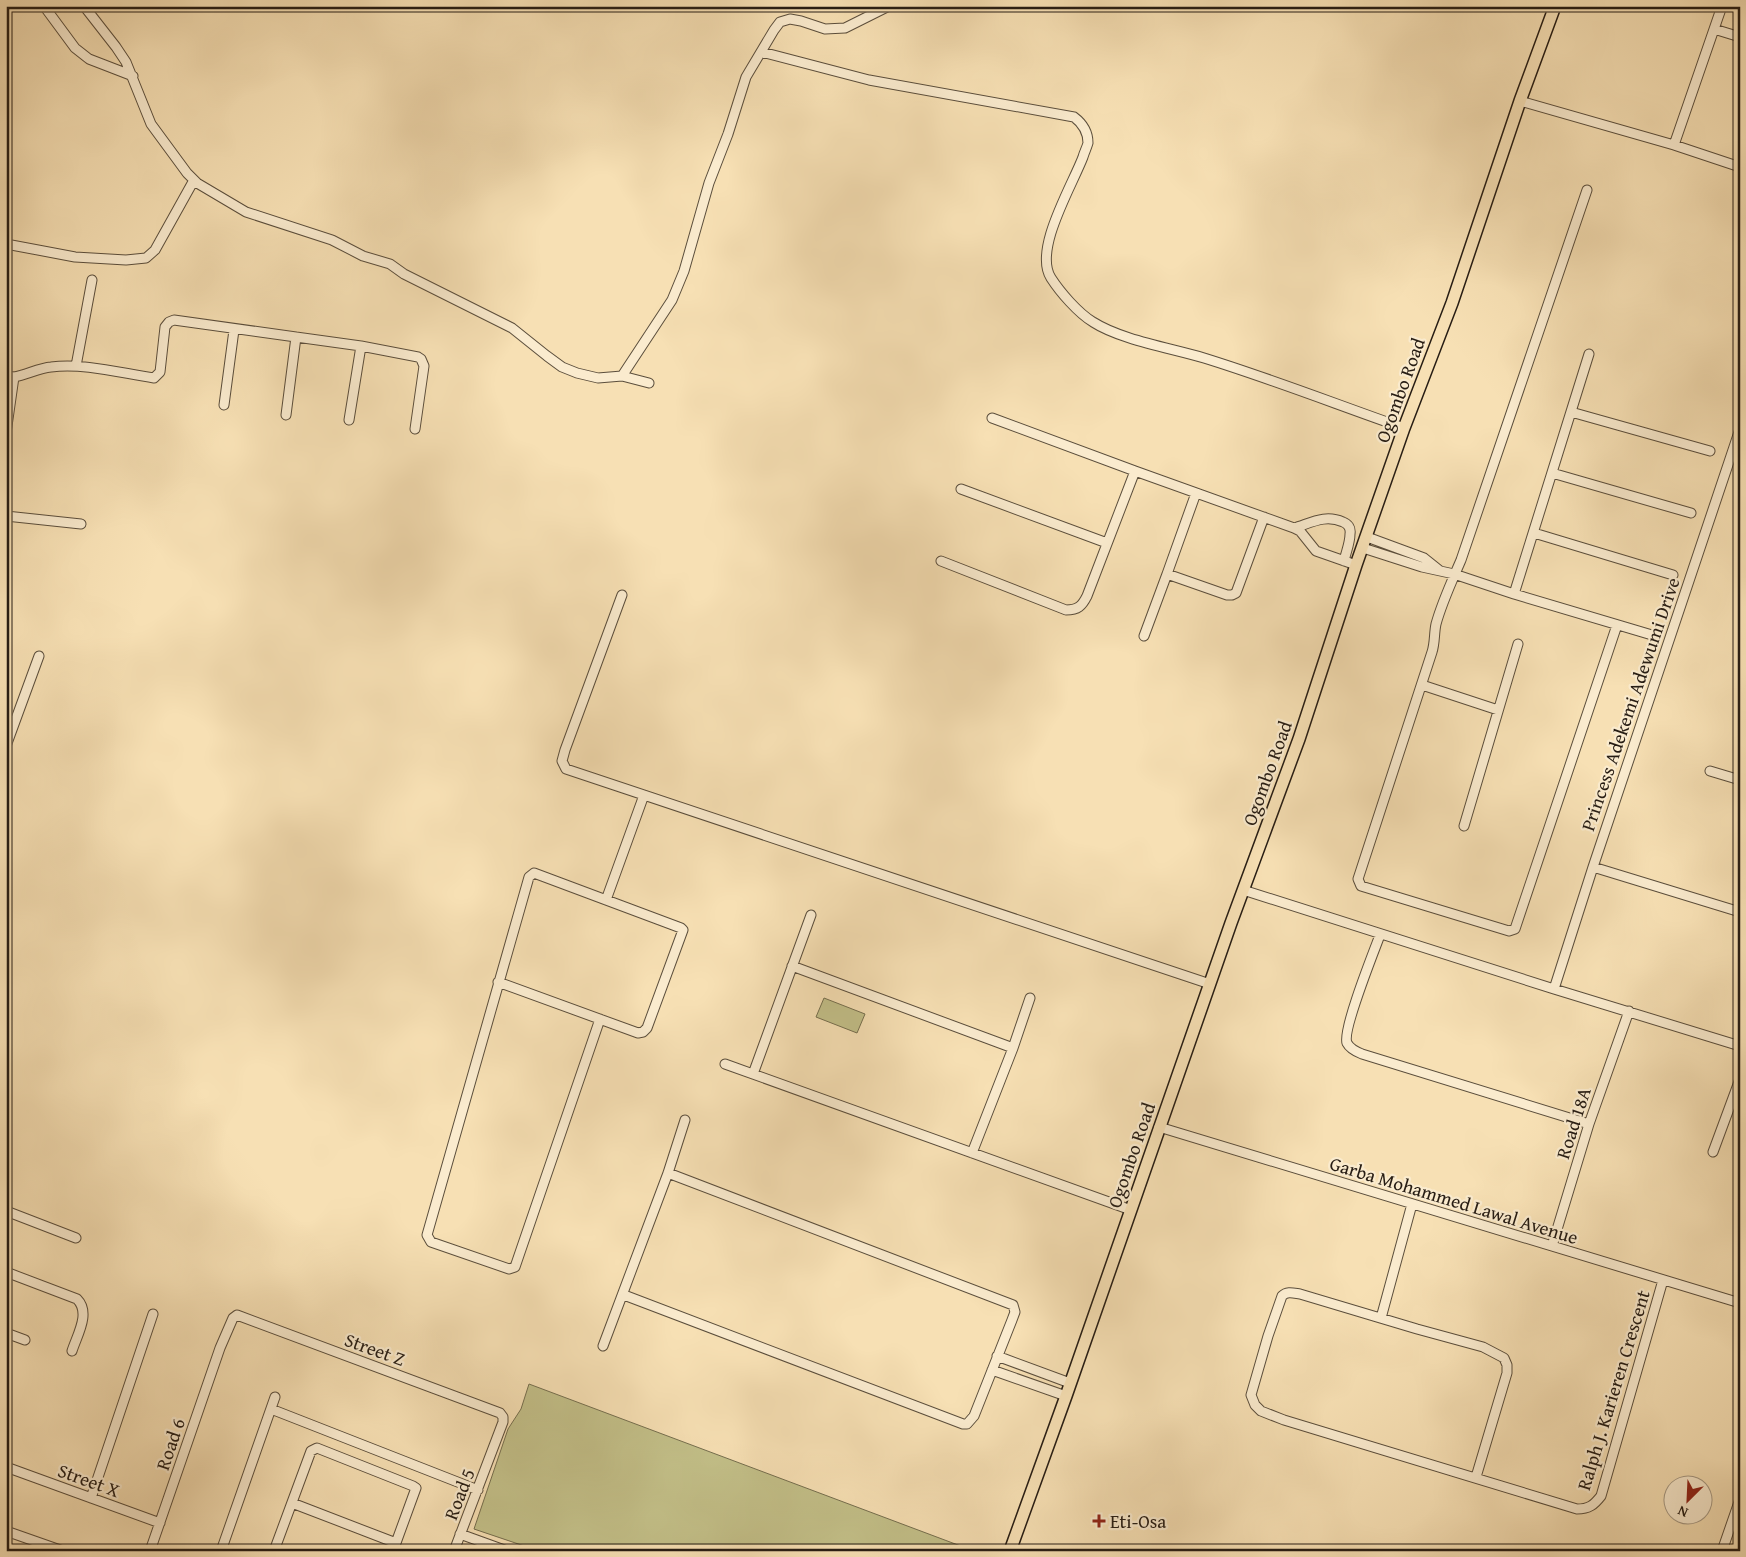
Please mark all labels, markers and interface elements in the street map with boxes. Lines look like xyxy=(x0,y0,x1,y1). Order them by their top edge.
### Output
street label: Ogombo Road xyxy=(1368,333,1432,446)
street label: Princess Adekemi Adewumi Drive xyxy=(1573,573,1687,835)
street label: Ogombo Road xyxy=(1235,716,1299,829)
street label: Road 18A xyxy=(1548,1083,1598,1162)
street label: Ogombo Road xyxy=(1100,1098,1162,1211)
street label: Garba Mohammed Lawal Avenue xyxy=(1326,1149,1582,1251)
street label: Ralph J. Karieren Crescent xyxy=(1569,1286,1657,1493)
street label: Street Z xyxy=(341,1325,409,1373)
street label: Road 6 xyxy=(148,1414,192,1474)
street label: Street X xyxy=(54,1456,124,1504)
street label: Road 5 xyxy=(436,1464,482,1524)
north arrow xyxy=(1664,1474,1714,1524)
text: N xyxy=(1674,1501,1691,1523)
place label: Eti-Osa xyxy=(1110,1507,1166,1535)
marker: Eti-Osa xyxy=(1092,1514,1106,1528)

